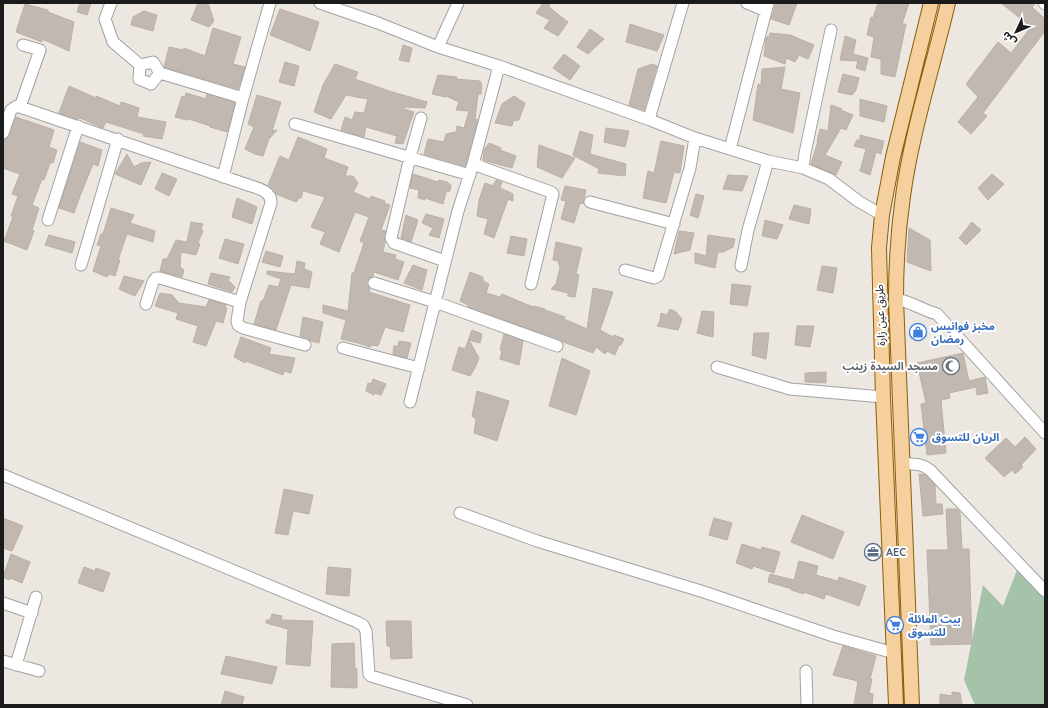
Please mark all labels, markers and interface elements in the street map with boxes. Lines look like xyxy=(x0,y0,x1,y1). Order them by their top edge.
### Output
north arrow xyxy=(996,12,1036,52)
text: ش xyxy=(999,29,1019,49)
street label: طريق عين زارة xyxy=(872,284,888,346)
place label: مخبز فوانيس رمضان xyxy=(931,319,995,346)
shop icon: مخبز فوانيس رمضان xyxy=(908,322,928,342)
mosque icon: مسجد السيدة زينب xyxy=(941,356,961,376)
place label: مسجد السيدة زينب xyxy=(842,359,938,373)
supermarket icon: الريان للتسوق xyxy=(909,427,929,447)
place label: الريان للتسوق xyxy=(932,430,999,444)
office icon: AEC xyxy=(863,542,883,562)
place label: AEC xyxy=(886,545,906,559)
place label: بيت العائلة للتسوق xyxy=(908,612,961,639)
supermarket icon: بيت العائلة للتسوق xyxy=(885,615,905,635)

